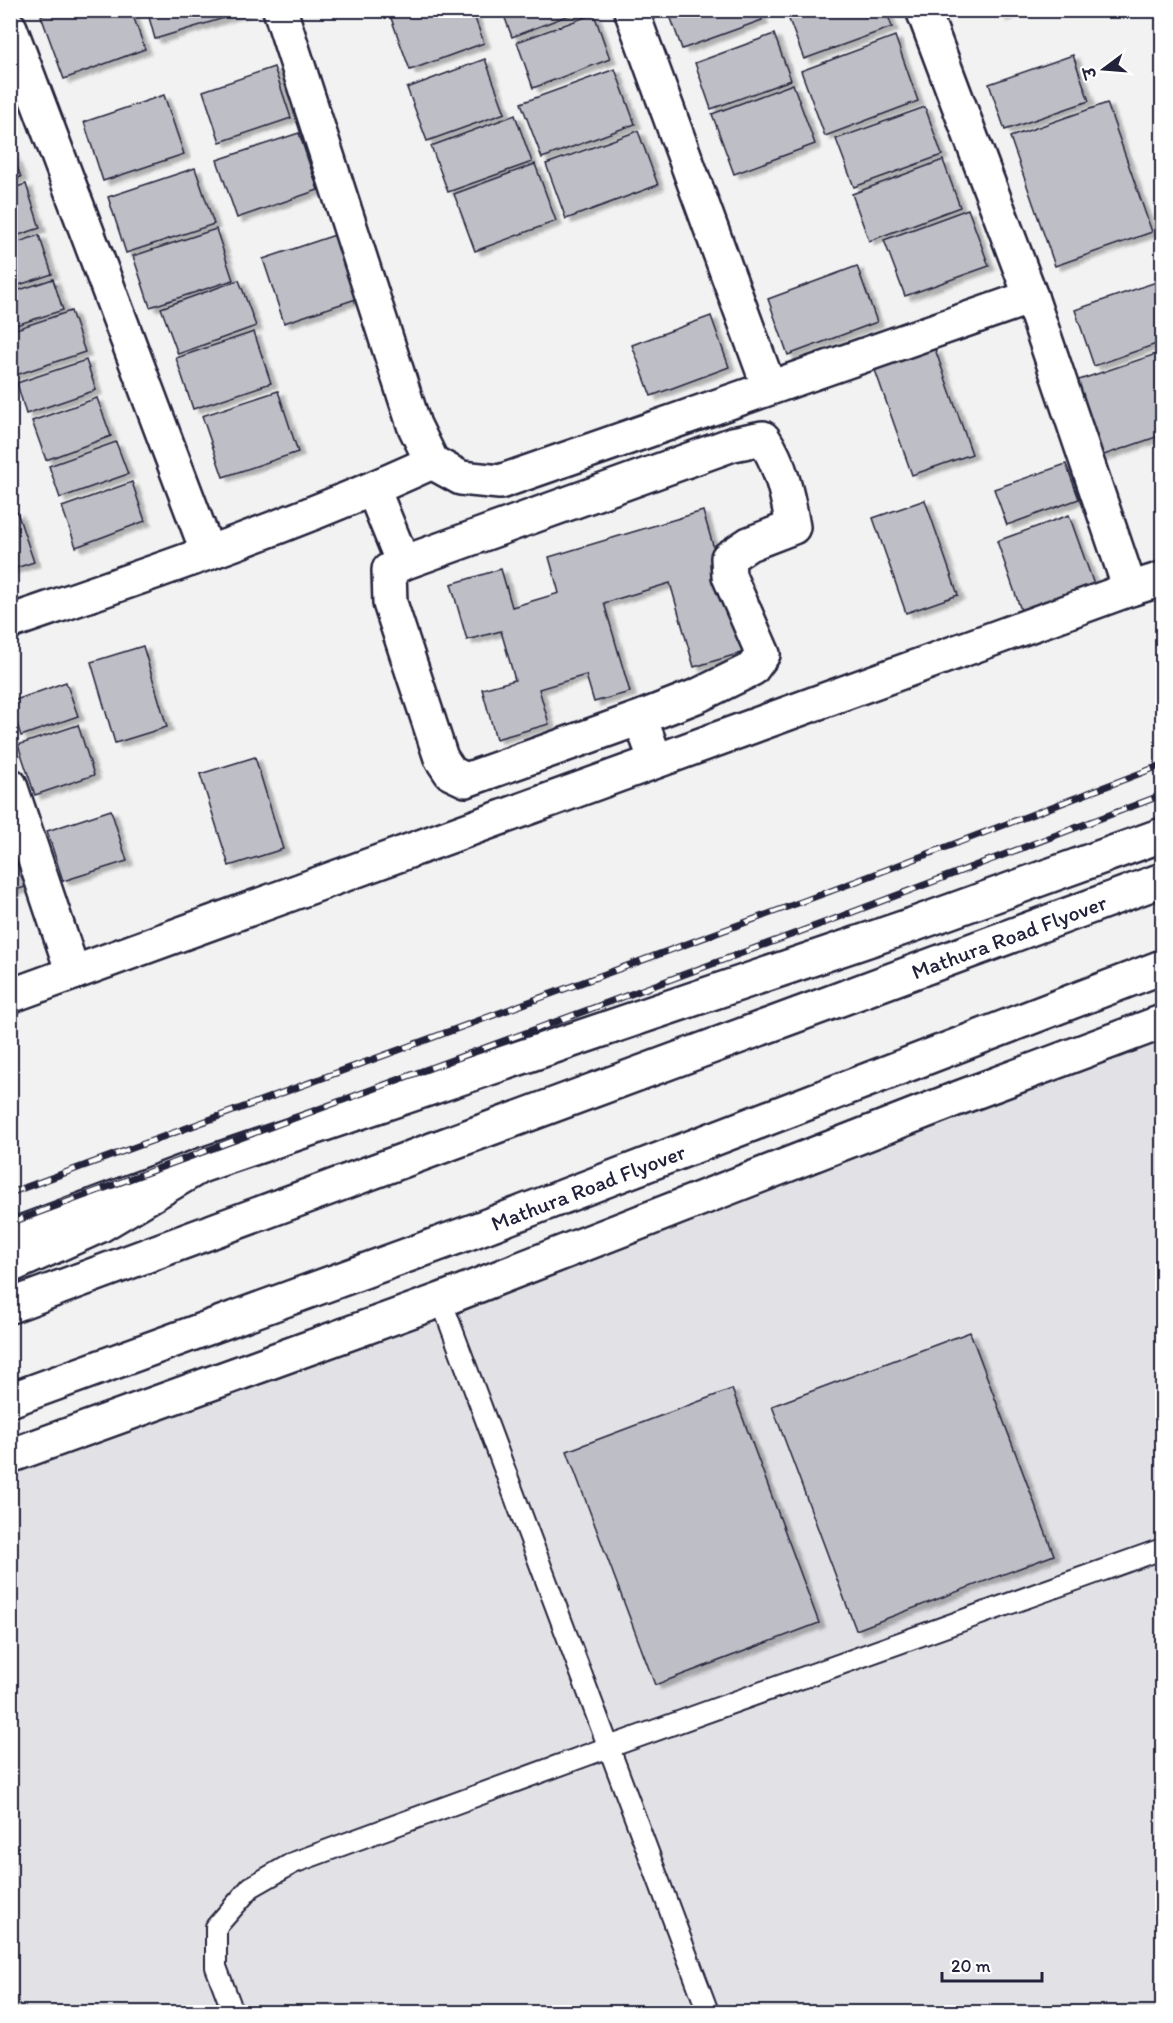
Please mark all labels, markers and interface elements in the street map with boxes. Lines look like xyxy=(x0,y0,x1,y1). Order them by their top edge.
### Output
north arrow xyxy=(1074,39,1134,99)
text: उ xyxy=(1079,64,1101,83)
street label: Mathura Road Flyover xyxy=(908,888,1111,985)
street label: Mathura Road Flyover xyxy=(487,1138,690,1237)
scale bar xyxy=(942,1945,1042,1983)
text: 20 m xyxy=(951,1955,991,1977)

